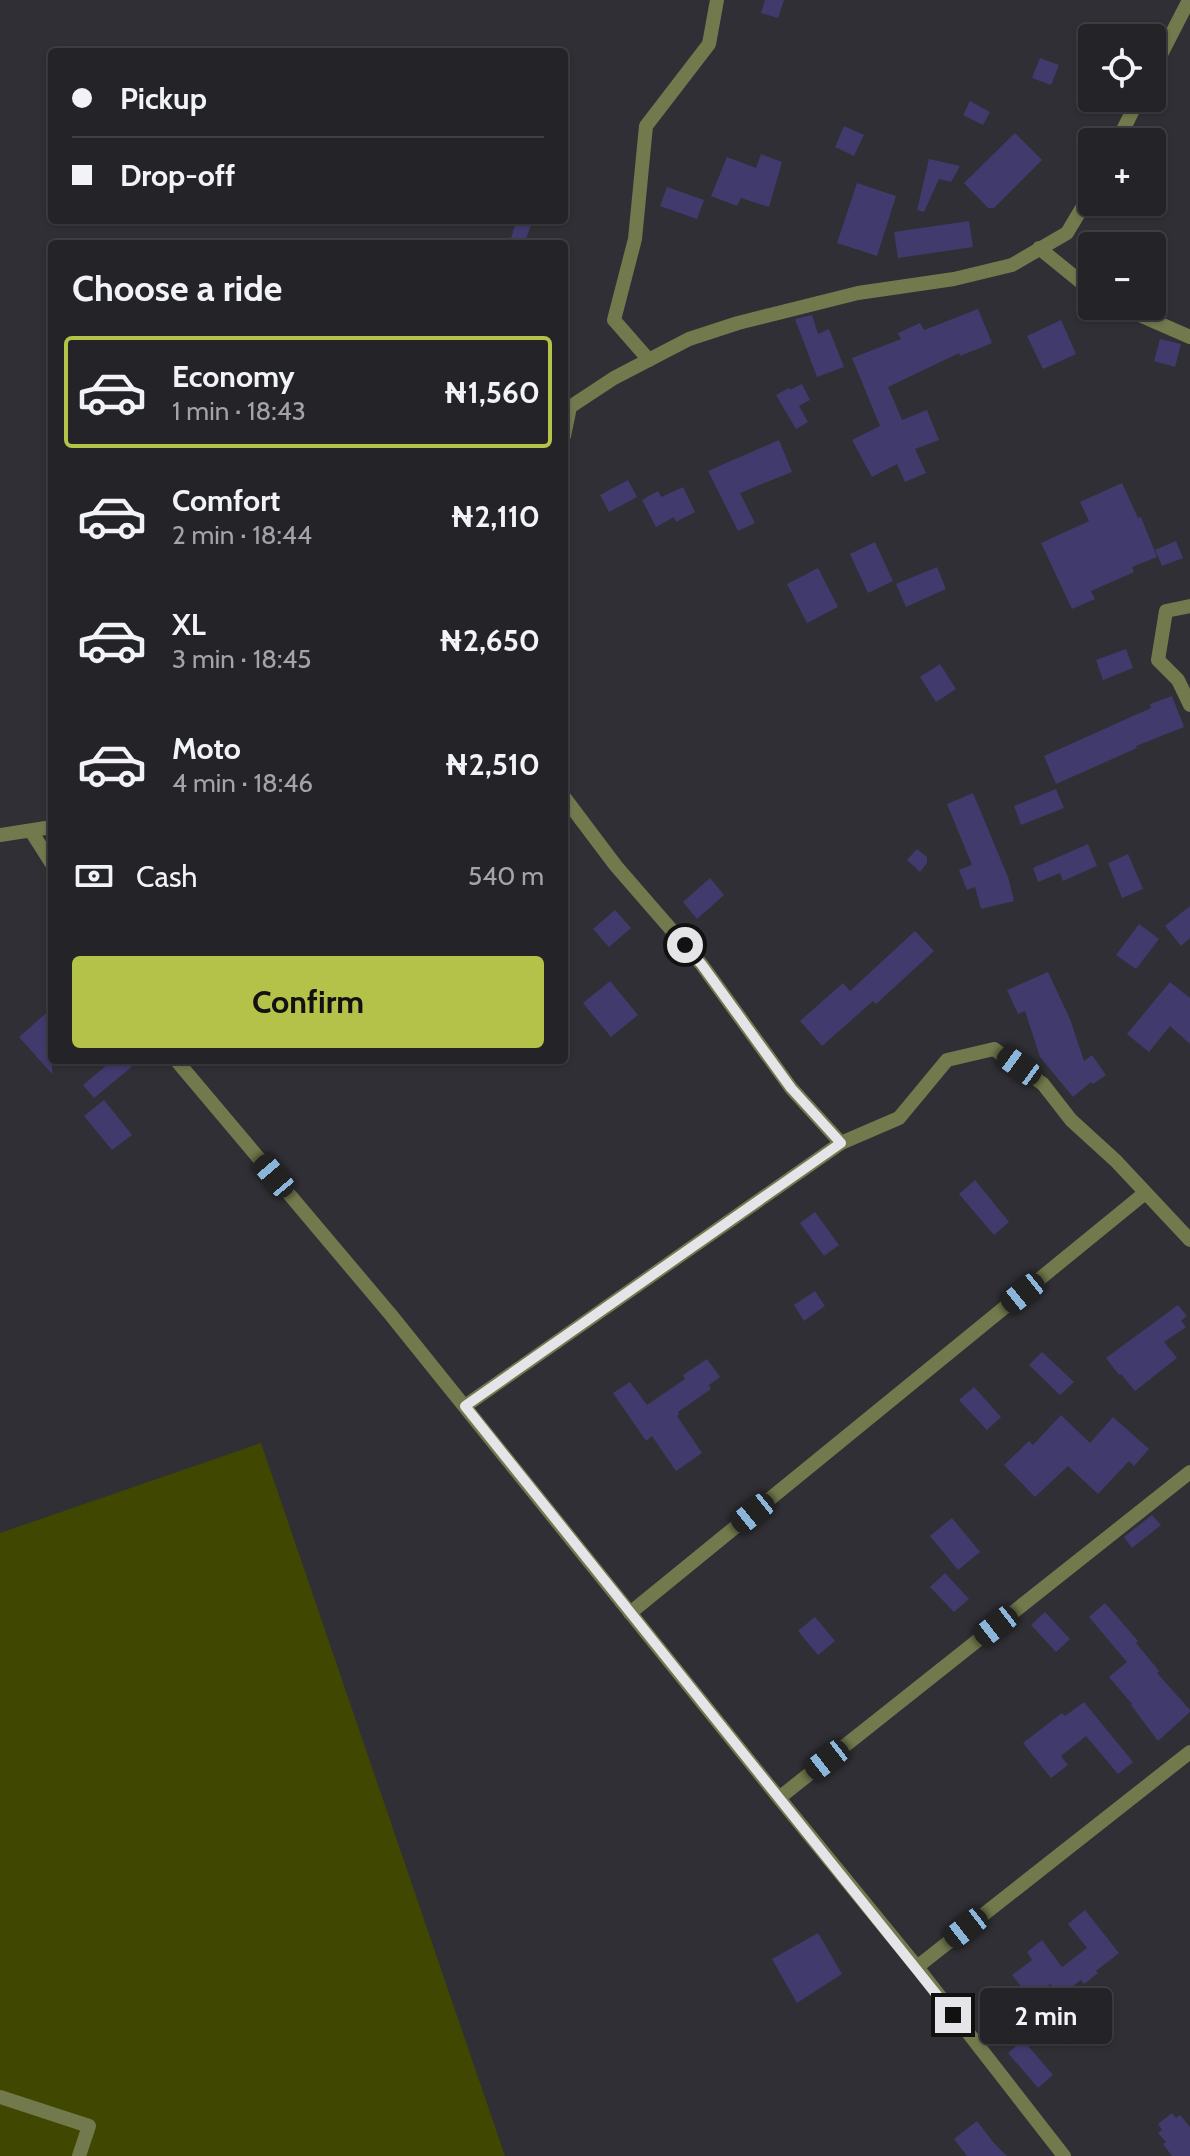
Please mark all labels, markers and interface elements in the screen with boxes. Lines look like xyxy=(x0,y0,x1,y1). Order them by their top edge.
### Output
map controls xyxy=(1078,24,1166,320)
button: locate xyxy=(1078,24,1166,112)
text: Pickup xyxy=(120,80,207,117)
button: + xyxy=(1078,128,1166,216)
text: Drop-off xyxy=(120,157,235,194)
button: − xyxy=(1078,232,1166,320)
text: Choose a ride xyxy=(72,266,282,310)
icon: car xyxy=(76,356,148,428)
text: Economy xyxy=(172,358,295,395)
text: ₦1,560 xyxy=(444,374,540,411)
text: 1 min · 18:43 xyxy=(172,395,306,427)
icon: car xyxy=(76,480,148,552)
text: Comfort xyxy=(172,482,280,519)
text: ₦2,110 xyxy=(450,498,540,535)
text: 2 min · 18:44 xyxy=(172,519,312,551)
icon: car xyxy=(76,604,148,676)
text: XL xyxy=(172,606,206,643)
text: ₦2,650 xyxy=(439,622,540,659)
text: 3 min · 18:45 xyxy=(172,643,311,675)
icon: car xyxy=(76,728,148,800)
text: Moto xyxy=(172,730,241,767)
text: ₦2,510 xyxy=(445,746,540,783)
text: 4 min · 18:46 xyxy=(172,767,313,799)
icon: cash xyxy=(72,854,116,898)
text: Cash xyxy=(136,858,198,895)
text: 540 m xyxy=(468,860,544,892)
route start xyxy=(667,927,703,963)
button: Confirm xyxy=(72,956,544,1048)
car xyxy=(993,1042,1045,1090)
car xyxy=(249,1150,299,1202)
car xyxy=(997,1269,1049,1317)
car xyxy=(727,1489,779,1537)
car xyxy=(970,1602,1022,1650)
car xyxy=(801,1736,853,1784)
car xyxy=(940,1904,992,1952)
callout: 2 min xyxy=(981,1987,1113,2043)
route end xyxy=(935,1997,971,2033)
text: 2 min xyxy=(1015,2000,1077,2032)

